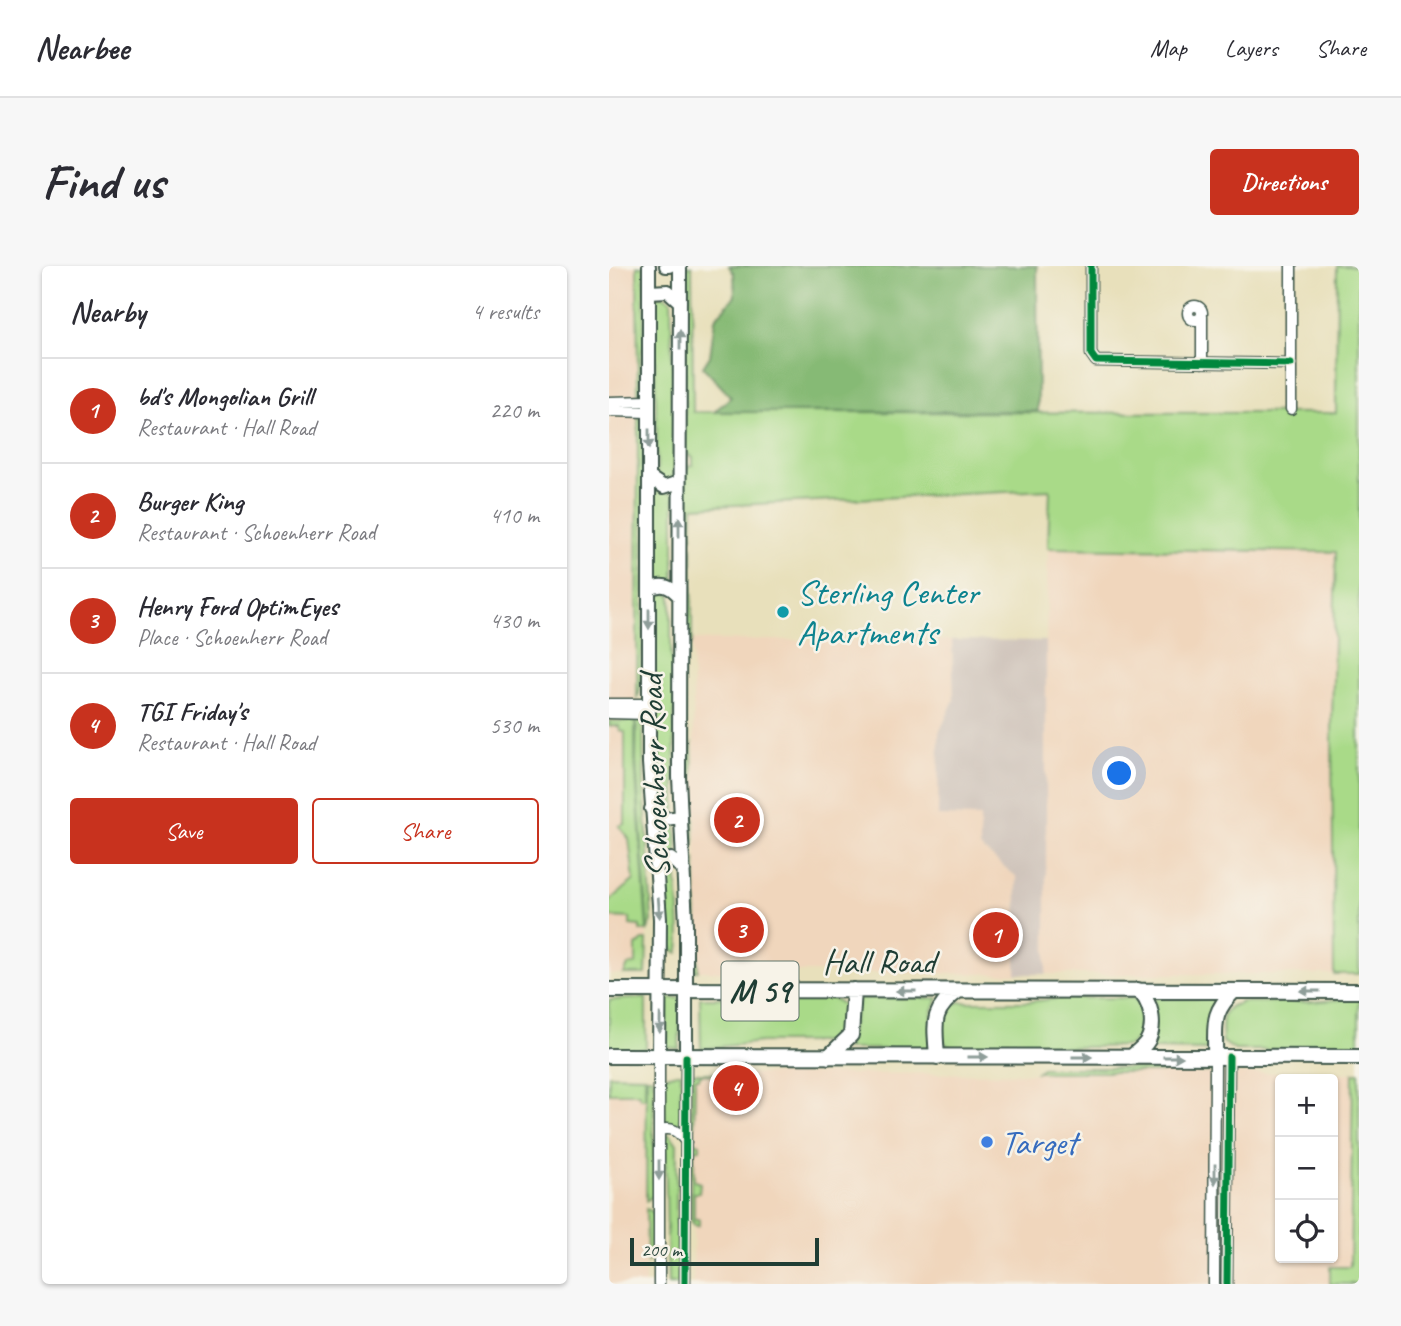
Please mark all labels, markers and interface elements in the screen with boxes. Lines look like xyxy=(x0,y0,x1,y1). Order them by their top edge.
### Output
text: Nearbee xyxy=(35,27,129,69)
text: Map xyxy=(1150,33,1187,63)
text: Layers xyxy=(1225,33,1278,63)
text: Share xyxy=(1316,33,1366,63)
button: Directions xyxy=(1210,149,1359,215)
text: Find us xyxy=(42,151,164,213)
text: Nearby xyxy=(70,293,146,331)
text: 4 results xyxy=(472,297,539,326)
one-way arrow xyxy=(674,329,686,351)
text: bd's Mongolian Grill xyxy=(137,380,313,413)
text: 1 xyxy=(88,396,98,425)
text: 220 m xyxy=(490,396,539,425)
text: Restaurant · Hall Road xyxy=(137,413,316,442)
one-way arrow xyxy=(643,429,655,451)
text: Burger King xyxy=(137,485,243,518)
text: 2 xyxy=(88,501,98,530)
text: 410 m xyxy=(490,501,539,530)
one-way arrow xyxy=(673,516,685,538)
text: Restaurant · Schoenherr Road xyxy=(137,518,376,547)
place label: Sterling Center Apartments xyxy=(797,570,981,655)
text: Henry Ford OptimEyes xyxy=(137,590,338,623)
marker: Sterling Center Apartments xyxy=(775,604,791,620)
text: 3 xyxy=(88,606,98,635)
text: 430 m xyxy=(490,606,539,635)
one-way arrow xyxy=(643,608,655,630)
text: Place · Schoenherr Road xyxy=(137,623,327,652)
street label: Schoenherr Road xyxy=(628,668,680,879)
text: TGI Friday's xyxy=(137,695,247,728)
text: 4 xyxy=(88,711,98,740)
text: 530 m xyxy=(490,711,539,740)
text: Restaurant · Hall Road xyxy=(137,728,316,757)
your location xyxy=(1102,756,1136,790)
pin: 2 xyxy=(714,794,760,846)
button: Save xyxy=(70,798,298,864)
button: Share xyxy=(312,798,539,864)
one-way arrow xyxy=(654,897,665,919)
pin: 3 xyxy=(718,904,764,956)
pin: 1 xyxy=(973,909,1019,961)
street label: Hall Road xyxy=(822,939,941,984)
road number: M 59 xyxy=(722,962,799,1020)
one-way arrow xyxy=(895,985,917,997)
one-way arrow xyxy=(1299,985,1321,997)
one-way arrow xyxy=(654,1013,665,1035)
one-way arrow xyxy=(967,1051,989,1063)
one-way arrow xyxy=(1071,1051,1093,1063)
one-way arrow xyxy=(1163,1051,1185,1063)
pin: 4 xyxy=(713,1062,759,1114)
map controls xyxy=(1275,1074,1338,1263)
button: + xyxy=(1275,1074,1338,1137)
place label: Target xyxy=(1001,1120,1082,1165)
marker: Target xyxy=(979,1134,995,1150)
button: − xyxy=(1275,1137,1338,1200)
one-way arrow xyxy=(653,1159,665,1181)
one-way arrow xyxy=(1209,1163,1220,1185)
button: locate xyxy=(1275,1200,1338,1263)
scale bar xyxy=(630,1235,819,1267)
text: 200 m xyxy=(641,1238,682,1262)

